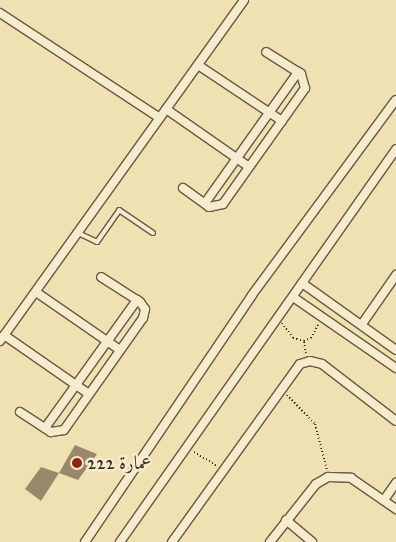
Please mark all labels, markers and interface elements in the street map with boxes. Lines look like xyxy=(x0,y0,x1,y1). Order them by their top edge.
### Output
place label: عمارة 222 xyxy=(87,452,151,474)
marker: عمارة 222 xyxy=(71,457,83,469)

